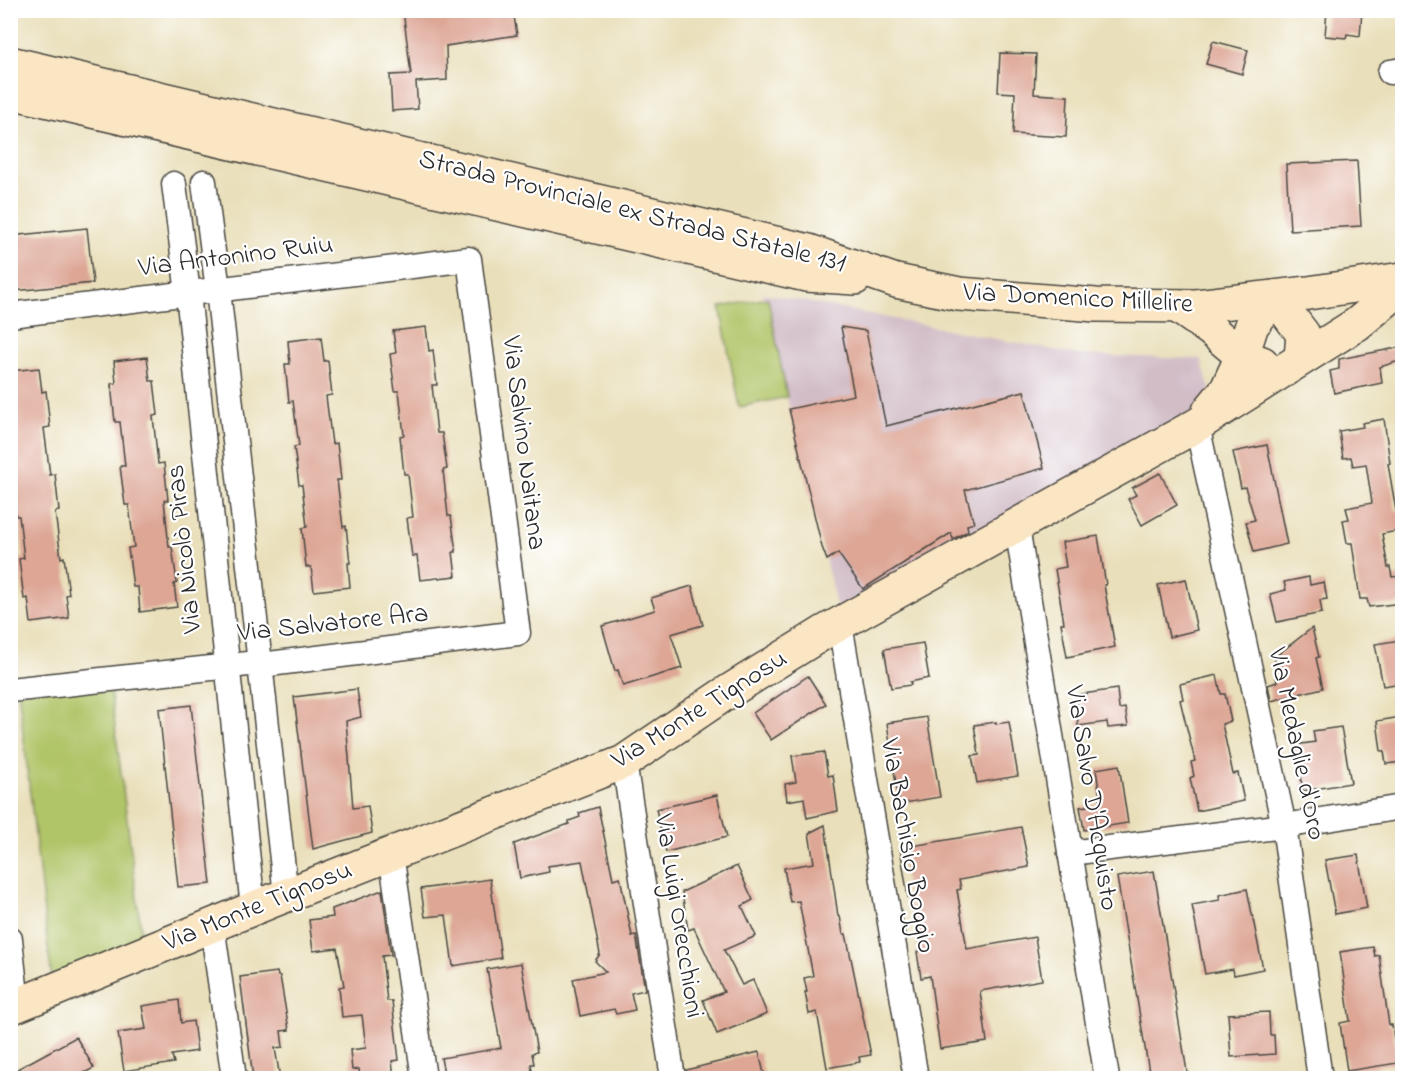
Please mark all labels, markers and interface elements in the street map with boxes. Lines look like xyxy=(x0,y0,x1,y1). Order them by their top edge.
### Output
street label: Strada Provinciale ex Strada Statale 131 xyxy=(414,140,850,284)
street label: Via Antonino Ruiu xyxy=(135,226,336,288)
street label: Via Domenico Millelire xyxy=(961,273,1195,325)
street label: Via Salvino Naitana xyxy=(490,333,555,552)
street label: Via Nicolò Piras xyxy=(157,463,213,636)
street label: Via Salvatore Ara xyxy=(235,595,430,654)
street label: Via Monte Tignosu xyxy=(604,640,795,780)
street label: Via Medaglie d'Oro xyxy=(1256,643,1335,844)
street label: Via Salvo D'Acquisto xyxy=(1054,682,1128,913)
street label: Via Bachisio Boggio xyxy=(869,735,945,956)
street label: Via Luigi Orecchioni xyxy=(642,810,713,1021)
street label: Via Monte Tignosu xyxy=(157,851,358,963)

